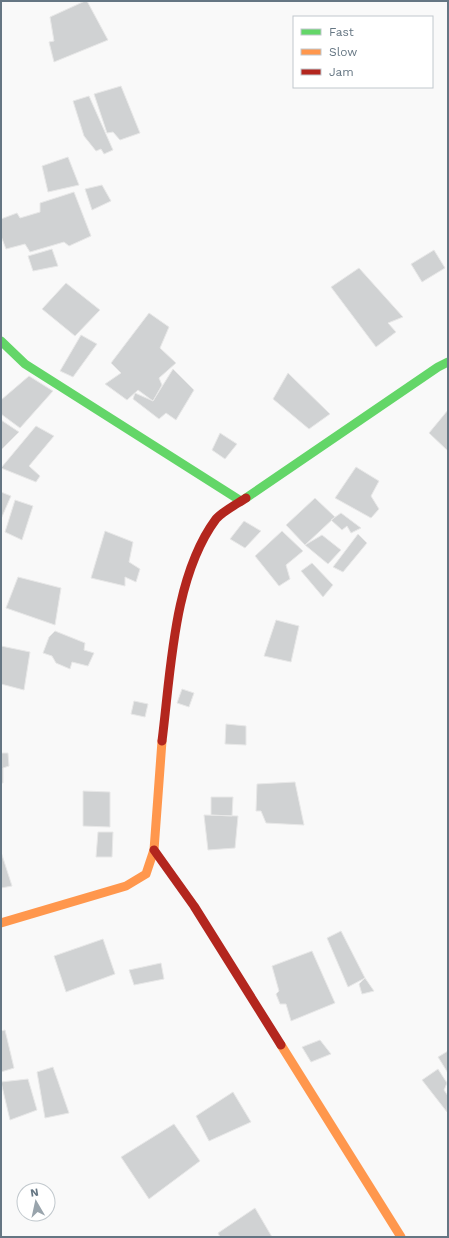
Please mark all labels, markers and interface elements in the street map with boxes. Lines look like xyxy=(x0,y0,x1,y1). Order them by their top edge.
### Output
legend xyxy=(293,16,433,88)
text: Fast xyxy=(329,25,354,39)
text: Slow xyxy=(329,45,357,59)
text: Jam xyxy=(329,65,354,79)
north arrow xyxy=(16,1182,56,1222)
text: N xyxy=(29,1186,40,1200)

